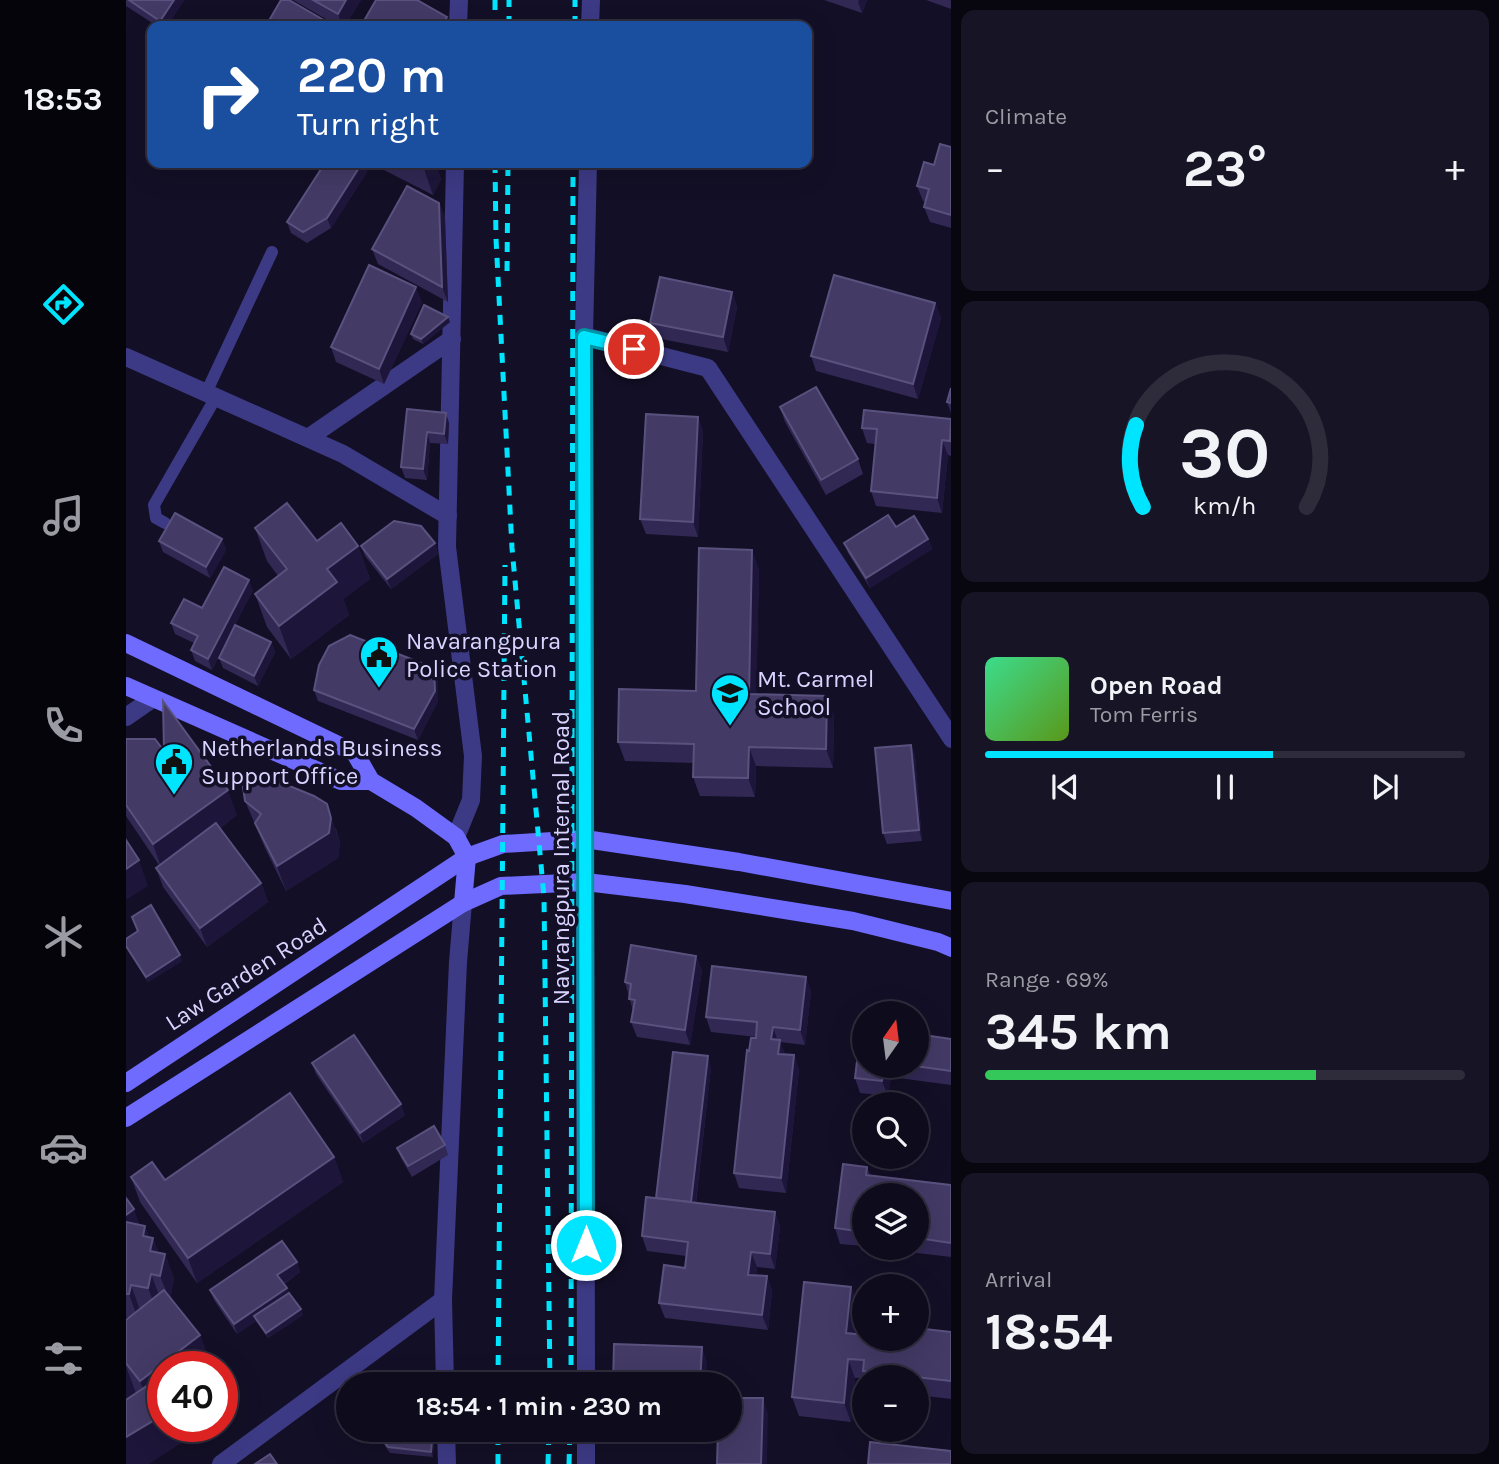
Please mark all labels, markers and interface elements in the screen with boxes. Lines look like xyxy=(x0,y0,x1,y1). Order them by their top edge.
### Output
text: 220 m xyxy=(297,47,446,104)
icon: right xyxy=(182,49,273,140)
text: 18:53 xyxy=(23,81,103,118)
text: Climate xyxy=(985,103,1067,130)
text: Turn right xyxy=(297,106,439,143)
text: 23° xyxy=(1183,138,1267,199)
text: − xyxy=(985,146,1005,191)
text: + xyxy=(1445,146,1465,191)
icon: directions xyxy=(39,280,88,329)
pin xyxy=(604,319,664,379)
icon: arrive xyxy=(615,330,653,368)
text: 30 xyxy=(1179,411,1271,496)
icon: music xyxy=(39,491,88,540)
text: km/h xyxy=(1193,491,1257,520)
place label: Navarangpura Police Station xyxy=(406,627,561,683)
public building icon: Navarangpura Police Station xyxy=(358,634,400,689)
place label: Mt. Carmel School xyxy=(757,665,874,721)
text: Open Road xyxy=(1090,670,1223,701)
school or university icon: Mt. Carmel School xyxy=(709,672,751,727)
icon: phone xyxy=(39,701,88,750)
text: Tom Ferris xyxy=(1090,701,1198,728)
street label: Navrangpura Internal Road xyxy=(547,711,575,1005)
place label: Netherlands Business Support Office xyxy=(201,734,442,790)
public building icon: Netherlands Business Support Office xyxy=(153,741,195,796)
icon: previous xyxy=(1046,768,1084,806)
icon: pause xyxy=(1206,768,1244,806)
icon: next xyxy=(1366,768,1404,806)
street label: Law Garden Road xyxy=(160,911,332,1037)
icon: climate xyxy=(39,912,88,961)
text: Range · 69% xyxy=(985,966,1109,993)
north arrow xyxy=(852,1001,929,1078)
map controls xyxy=(852,1001,929,1442)
text: 345 km xyxy=(985,1001,1172,1062)
button: search xyxy=(852,1092,929,1169)
icon: car xyxy=(39,1123,88,1172)
button: layers xyxy=(852,1183,929,1260)
position arrow xyxy=(549,1208,623,1282)
text: Arrival xyxy=(985,1266,1052,1293)
button: + xyxy=(852,1274,929,1351)
text: 18:54 xyxy=(985,1301,1112,1362)
icon: filters xyxy=(39,1334,88,1383)
speed limit sign: 40 xyxy=(147,1351,238,1442)
button: − xyxy=(852,1365,929,1442)
text: 18:54 · 1 min · 230 m xyxy=(416,1391,662,1422)

